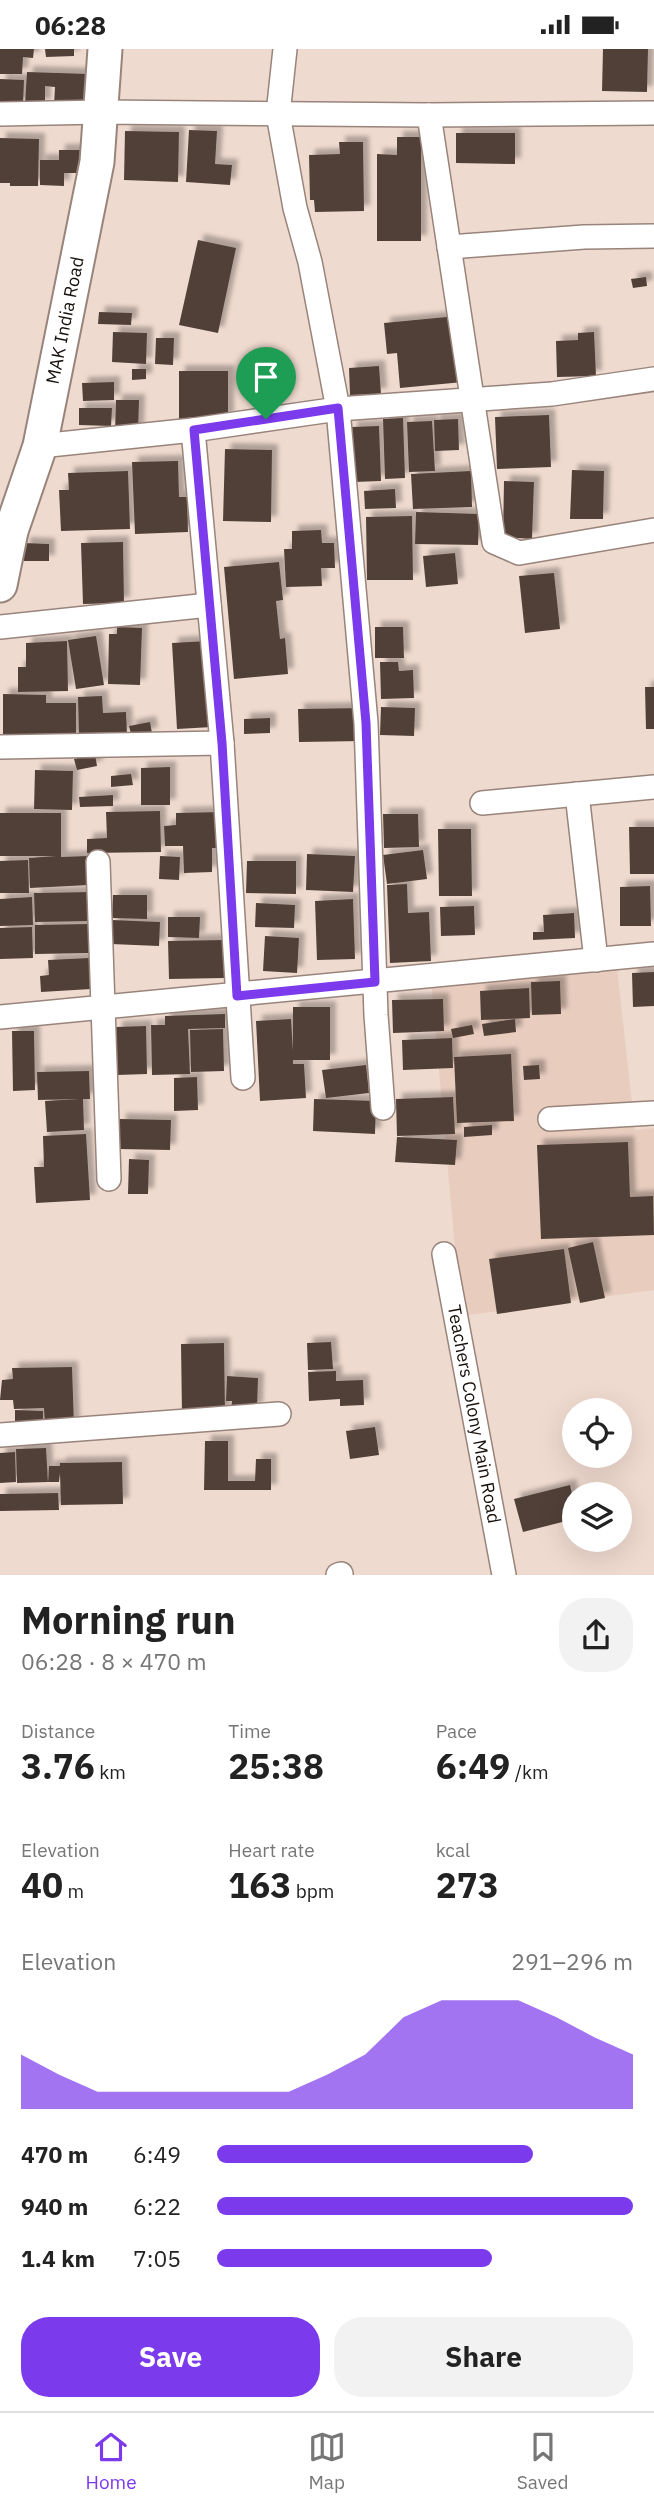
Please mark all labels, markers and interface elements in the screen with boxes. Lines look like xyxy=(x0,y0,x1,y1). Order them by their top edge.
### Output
text: 06:28 xyxy=(35,8,106,42)
street label: MAK India Road xyxy=(41,255,89,386)
pin xyxy=(236,347,296,419)
icon: arrive xyxy=(247,358,285,396)
street label: Teachers Colony Main Road xyxy=(443,1303,506,1525)
map controls xyxy=(562,1398,632,1552)
button: locate xyxy=(562,1398,632,1468)
button: layers xyxy=(562,1482,632,1552)
text: Morning run xyxy=(21,1595,236,1644)
button: share xyxy=(559,1598,633,1672)
text: 06:28 · 8 × 470 m xyxy=(21,1646,207,1676)
text: Distance xyxy=(21,1719,95,1743)
text: Time xyxy=(228,1719,271,1743)
text: Pace xyxy=(436,1719,477,1743)
text: 3.76 xyxy=(21,1743,95,1789)
text: 25:38 xyxy=(228,1743,324,1789)
text: 6:49 xyxy=(436,1743,510,1789)
text: km xyxy=(95,1760,126,1784)
text: /km xyxy=(510,1760,549,1784)
text: Elevation xyxy=(21,1838,100,1862)
text: Heart rate xyxy=(228,1838,315,1862)
text: kcal xyxy=(436,1838,470,1862)
text: 40 xyxy=(21,1862,63,1908)
text: 163 xyxy=(228,1862,291,1908)
text: 273 xyxy=(436,1862,499,1908)
text: m xyxy=(63,1879,84,1903)
text: bpm xyxy=(291,1879,334,1903)
text: Elevation xyxy=(21,1946,116,1976)
text: 291–296 m xyxy=(511,1946,633,1976)
text: 470 m xyxy=(21,2139,88,2169)
text: 6:49 xyxy=(133,2139,181,2169)
text: 940 m xyxy=(21,2191,88,2221)
text: 6:22 xyxy=(133,2191,181,2221)
text: 1.4 km xyxy=(21,2243,95,2273)
text: 7:05 xyxy=(133,2243,181,2273)
button: Save xyxy=(21,2317,320,2397)
button: Share xyxy=(334,2317,633,2397)
tab: Home xyxy=(86,2428,137,2494)
tab: Map xyxy=(308,2428,346,2494)
tab: Saved xyxy=(517,2428,568,2494)

